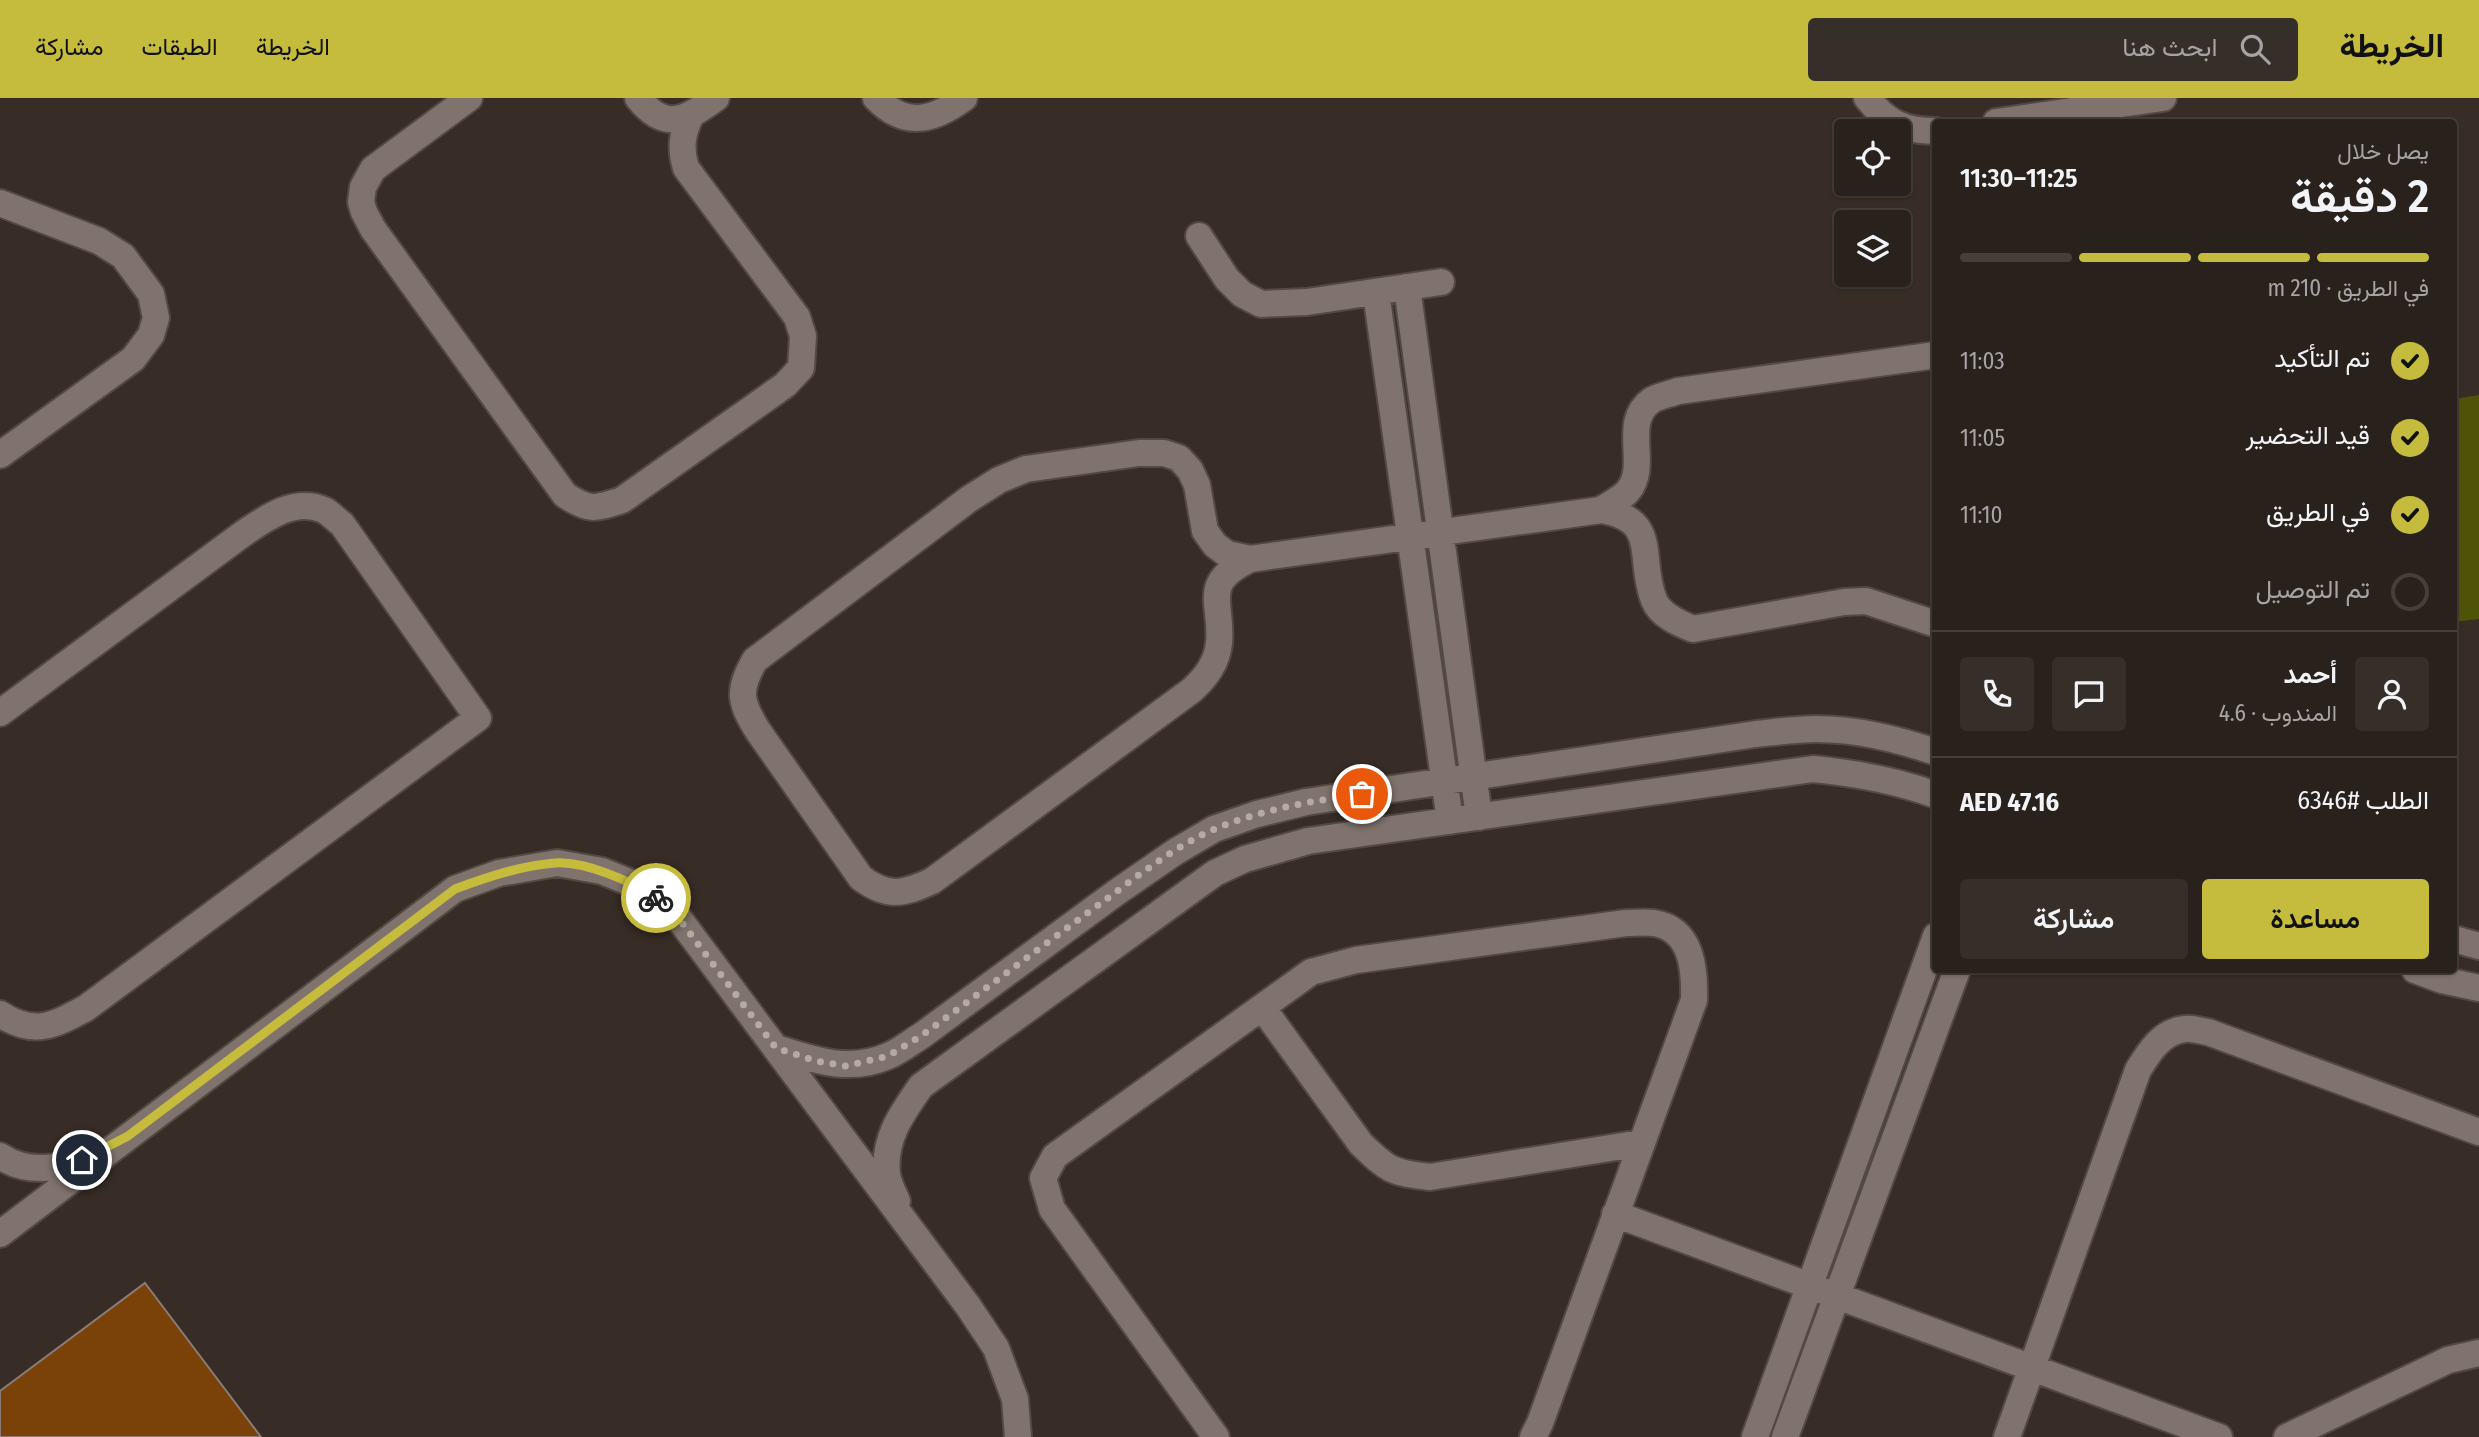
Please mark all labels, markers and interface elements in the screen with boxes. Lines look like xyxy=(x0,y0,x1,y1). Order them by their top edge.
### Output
search box xyxy=(1808,18,2298,81)
text: الخريطة xyxy=(2340,26,2444,66)
icon: search xyxy=(2236,30,2274,68)
text: ابحث هنا xyxy=(2122,32,2218,63)
text: مشاركة xyxy=(35,33,103,61)
text: الطبقات xyxy=(141,33,218,61)
text: الخريطة xyxy=(256,33,330,61)
map controls xyxy=(1834,119,1911,287)
button: locate xyxy=(1834,119,1911,196)
text: يصل خلال xyxy=(2337,137,2429,165)
text: 11:25–11:30 xyxy=(1960,163,2078,194)
text: 2 دقيقة xyxy=(2290,169,2429,224)
button: layers xyxy=(1834,210,1911,287)
text: في الطريق · 210 m xyxy=(2268,274,2429,302)
icon: check xyxy=(2391,342,2429,380)
text: تم التأكيد xyxy=(2274,343,2370,374)
text: 11:03 xyxy=(1960,347,2005,375)
icon: check xyxy=(2391,419,2429,457)
text: قيد التحضير xyxy=(2245,420,2370,451)
text: 11:05 xyxy=(1960,424,2005,452)
icon: check xyxy=(2391,496,2429,534)
text: في الطريق xyxy=(2266,497,2370,528)
text: 11:10 xyxy=(1960,501,2003,529)
text: تم التوصيل xyxy=(2256,574,2370,605)
button: phone xyxy=(1960,657,2034,731)
button: chat xyxy=(2052,657,2126,731)
button: person xyxy=(2355,657,2429,731)
text: أحمد xyxy=(2284,659,2337,690)
text: المندوب · 4.6 xyxy=(2219,699,2337,727)
pin xyxy=(1332,764,1392,824)
icon: bag xyxy=(1343,775,1381,813)
text: الطلب #6346 xyxy=(2297,785,2429,816)
text: AED 47.16 xyxy=(1960,787,2059,818)
courier xyxy=(621,863,691,933)
icon: bike xyxy=(637,879,675,917)
button: مشاركة xyxy=(1960,879,2188,959)
button: مساعدة xyxy=(2202,879,2429,959)
pin xyxy=(52,1130,112,1190)
icon: home xyxy=(63,1141,101,1179)

